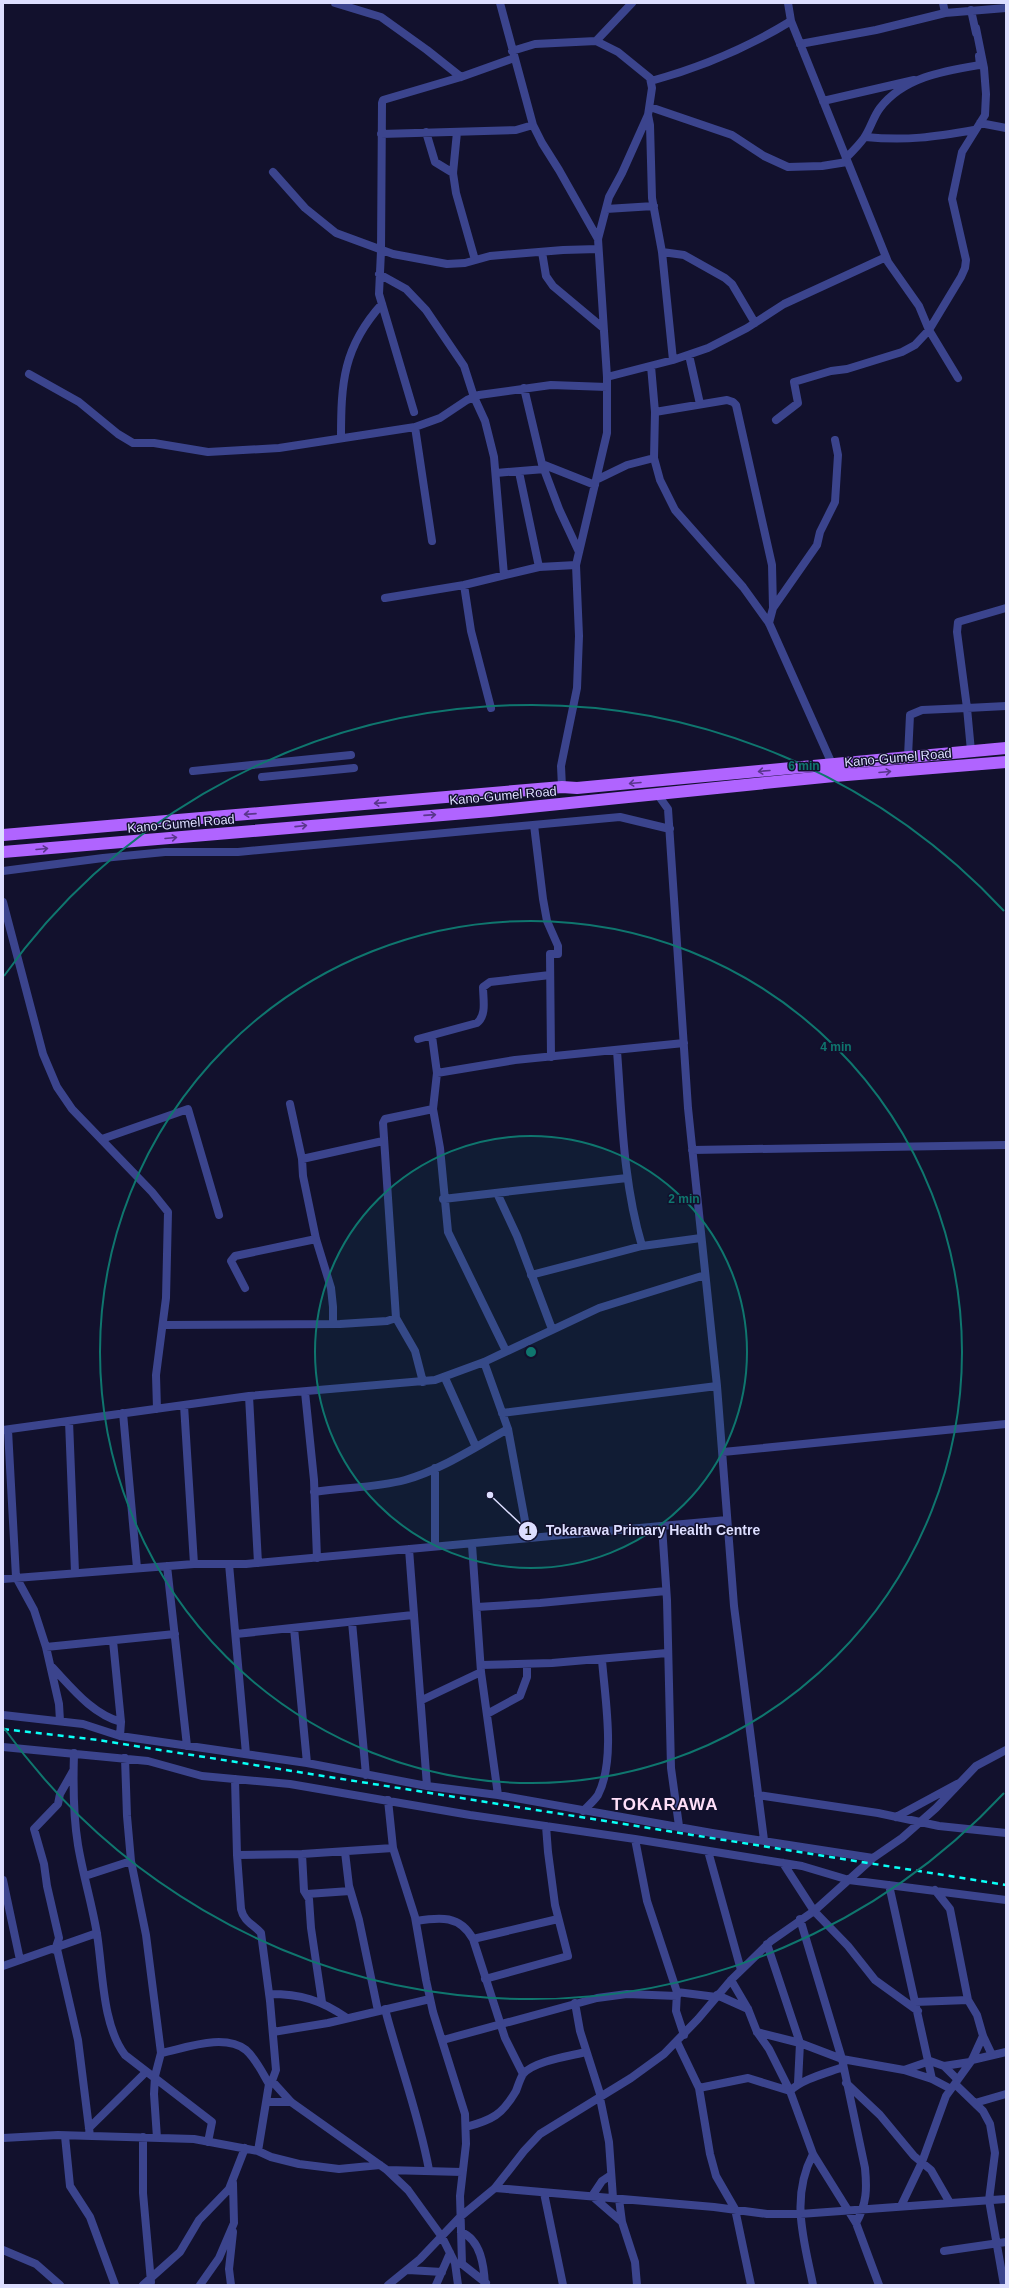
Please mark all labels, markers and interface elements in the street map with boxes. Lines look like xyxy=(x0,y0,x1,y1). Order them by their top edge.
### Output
street label: Kano-Gumel Road xyxy=(844,745,952,770)
text: 6 min xyxy=(788,759,820,773)
one-way arrow xyxy=(758,767,771,774)
one-way arrow xyxy=(878,768,891,775)
one-way arrow xyxy=(629,779,642,787)
street label: Kano-Gumel Road xyxy=(449,783,557,808)
one-way arrow xyxy=(374,799,387,806)
one-way arrow xyxy=(244,810,257,818)
street label: Kano-Gumel Road xyxy=(127,811,235,836)
one-way arrow xyxy=(423,812,436,819)
one-way arrow xyxy=(294,823,307,830)
one-way arrow xyxy=(164,834,177,841)
one-way arrow xyxy=(35,845,48,852)
text: 4 min xyxy=(820,1040,852,1054)
text: 2 min xyxy=(668,1192,700,1206)
centre of rings xyxy=(524,1345,538,1359)
callout: Tokarawa Primary Health Centre xyxy=(518,1518,768,1544)
text: Tokarawa Primary Health Centre xyxy=(546,1522,760,1538)
text: 1 xyxy=(525,1524,532,1538)
district label: TOKARAWA xyxy=(612,1795,718,1814)

